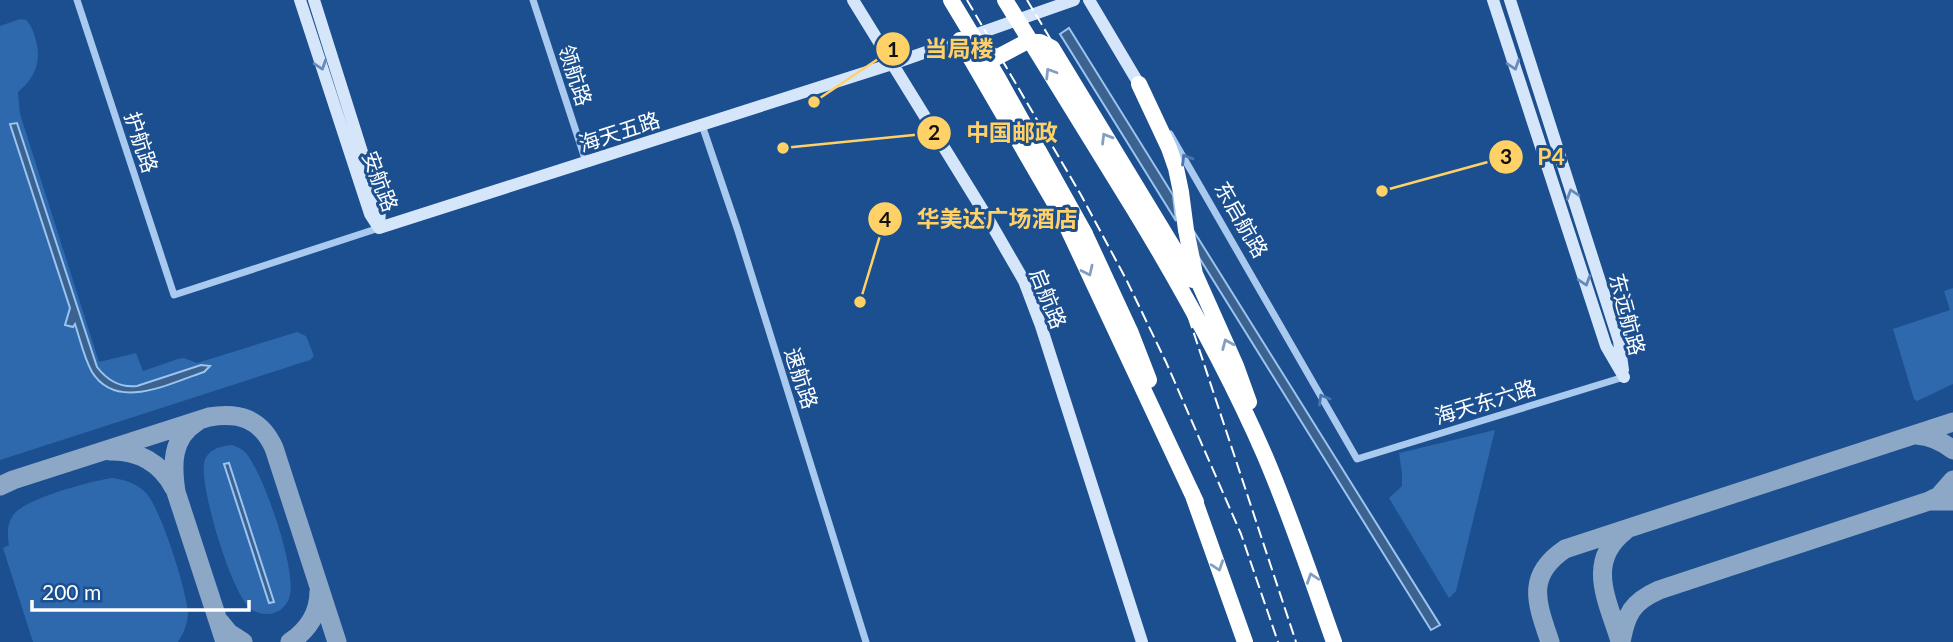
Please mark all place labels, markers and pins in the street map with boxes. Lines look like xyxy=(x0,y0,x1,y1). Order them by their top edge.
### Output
callout: 当局楼 xyxy=(875,27,1007,71)
callout: 中国邮政 xyxy=(917,111,1072,155)
callout: P4 xyxy=(1489,135,1579,179)
callout: 华美达广场酒店 xyxy=(868,197,1092,241)

